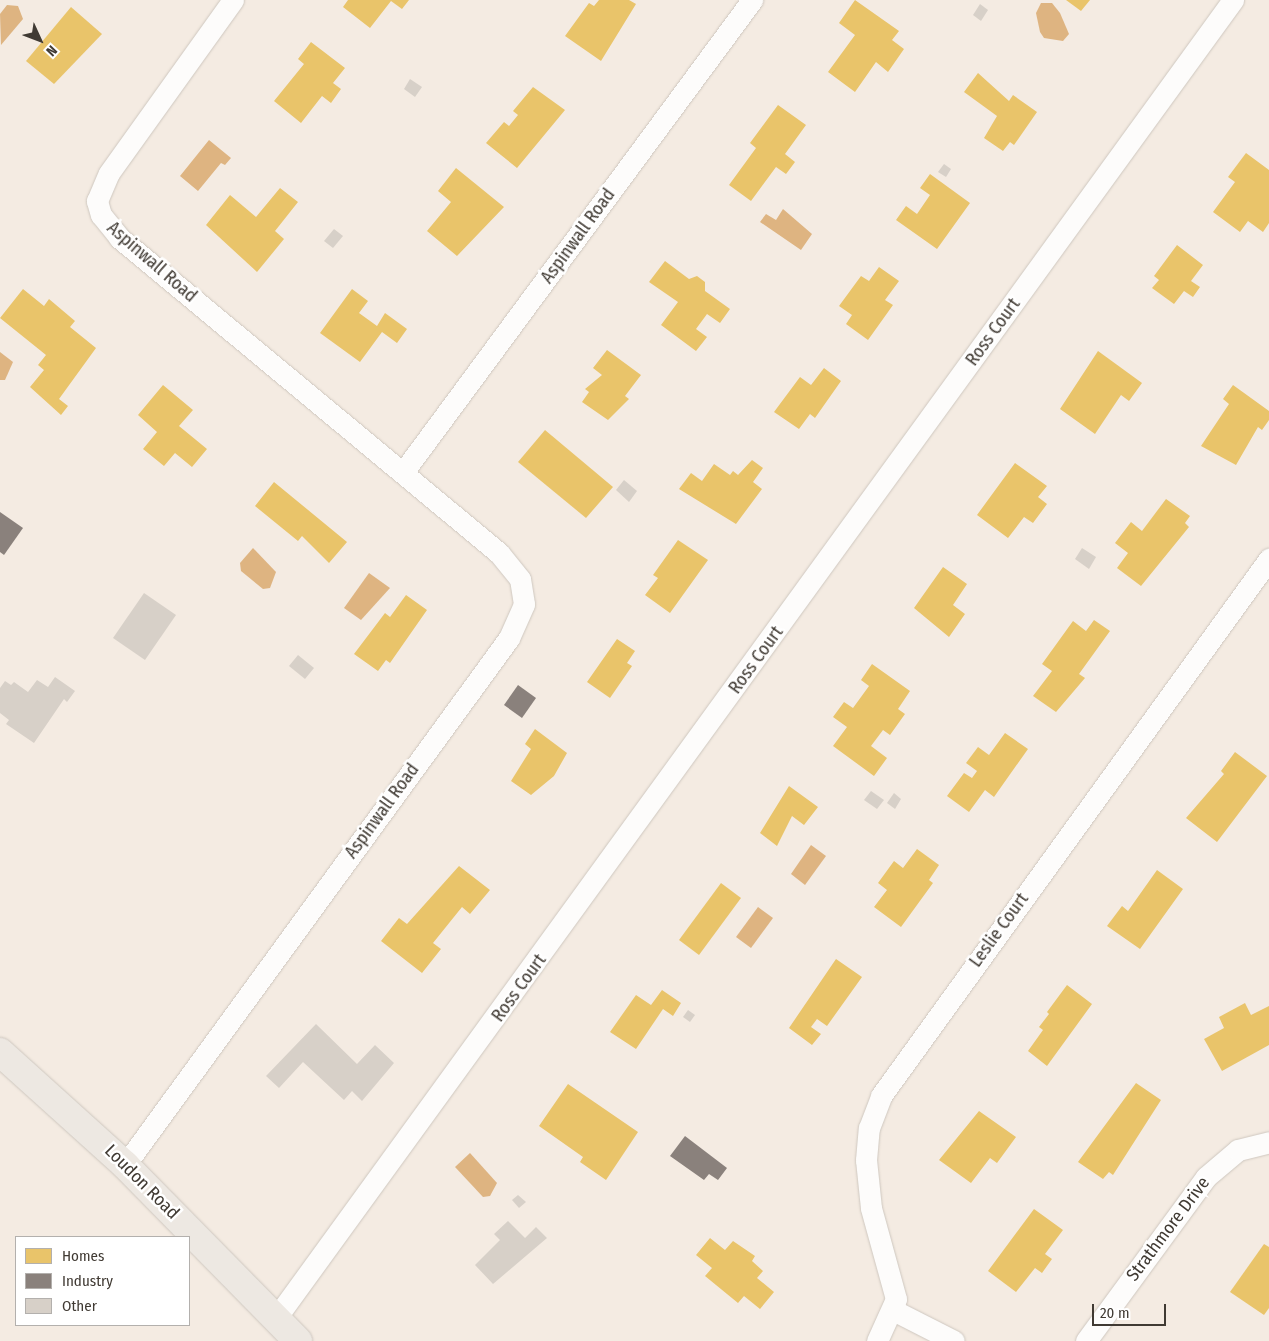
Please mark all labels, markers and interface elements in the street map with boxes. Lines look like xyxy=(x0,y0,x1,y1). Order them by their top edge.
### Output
north arrow xyxy=(15,15,65,65)
text: N xyxy=(42,42,60,59)
street label: Aspinwall Road xyxy=(536,184,620,288)
street label: Aspinwall Road xyxy=(103,217,201,307)
street label: Ross Court xyxy=(961,294,1025,370)
street label: Ross Court xyxy=(724,622,788,698)
street label: Aspinwall Road xyxy=(340,759,424,863)
street label: Leslie Court xyxy=(965,889,1033,971)
street label: Ross Court xyxy=(487,950,551,1026)
street label: Loudon Road xyxy=(100,1140,184,1224)
street label: Strathmore Drive xyxy=(1122,1173,1214,1285)
legend xyxy=(15,1236,190,1326)
text: Homes xyxy=(62,1247,104,1265)
text: Industry xyxy=(62,1272,113,1290)
scale bar xyxy=(1094,1294,1168,1326)
text: Other xyxy=(62,1297,97,1315)
text: 20 m xyxy=(1100,1304,1130,1322)

